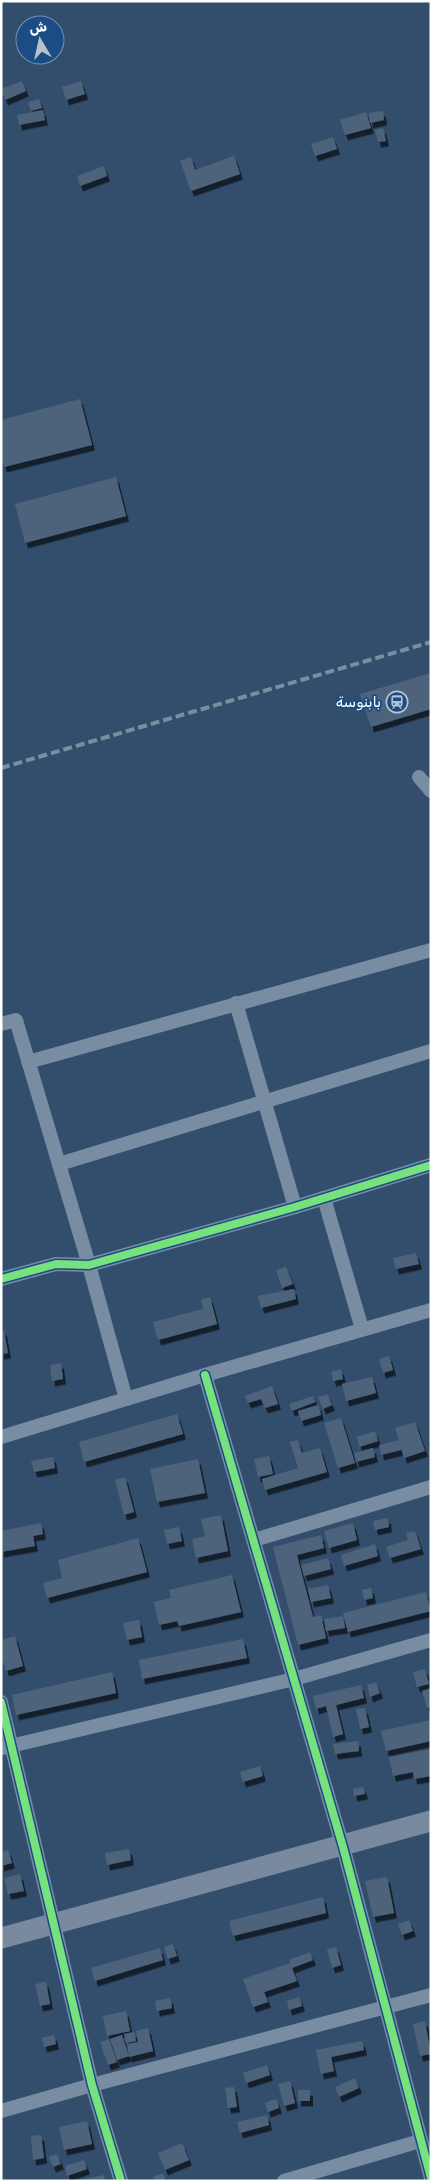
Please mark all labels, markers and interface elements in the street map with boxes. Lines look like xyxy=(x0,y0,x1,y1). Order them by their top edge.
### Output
north arrow xyxy=(15,15,65,65)
text: ش xyxy=(28,18,48,37)
station icon: بابنوسة xyxy=(385,690,409,714)
place label: بابنوسة xyxy=(336,693,381,711)

